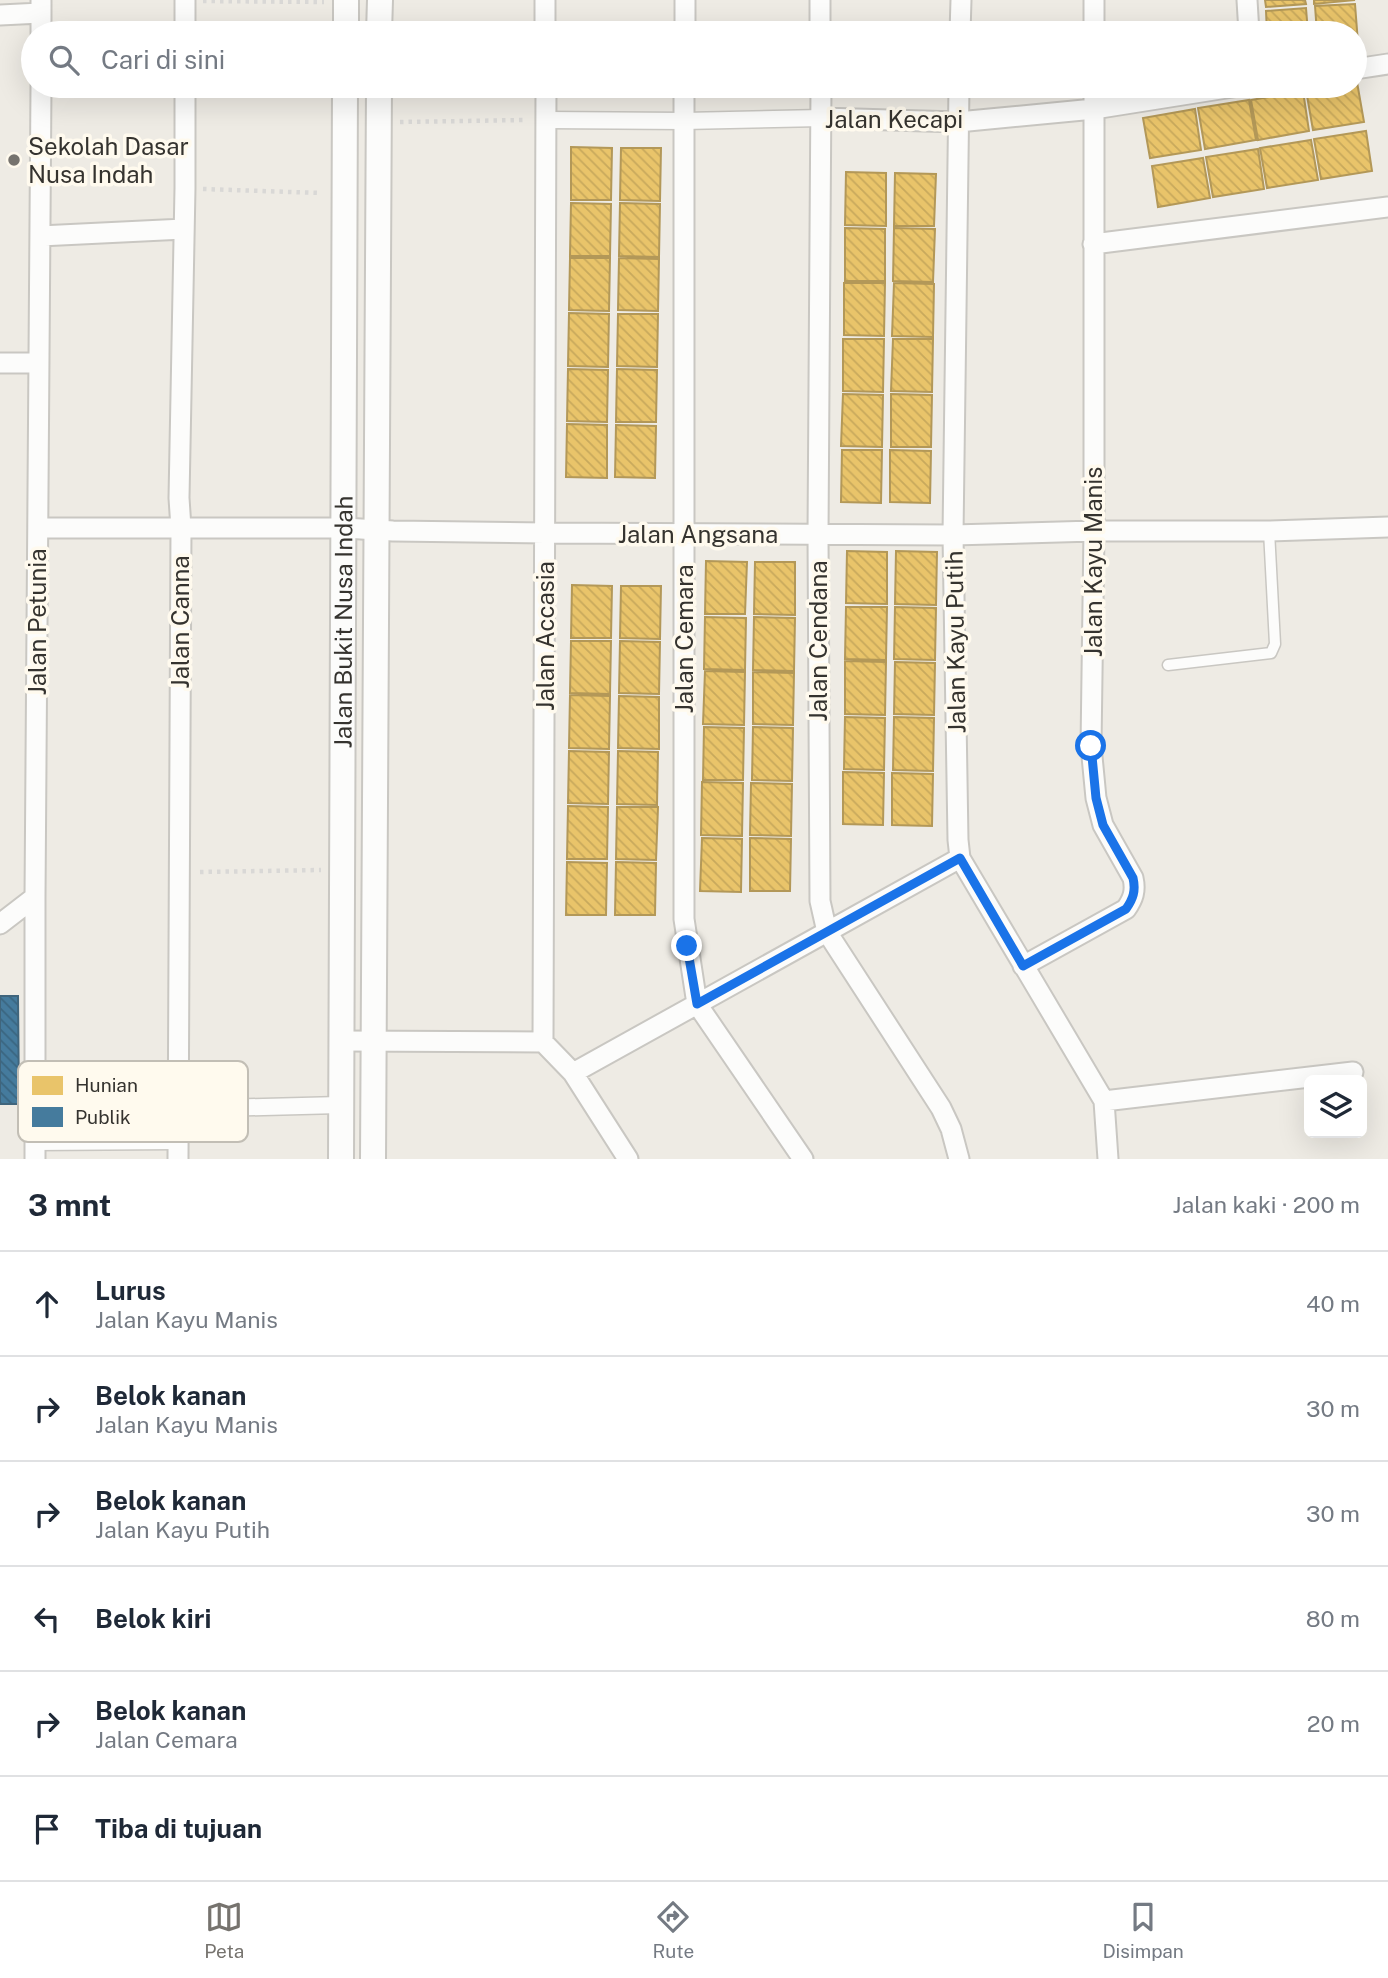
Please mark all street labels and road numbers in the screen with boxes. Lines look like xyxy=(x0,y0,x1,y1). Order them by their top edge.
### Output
street label: Jalan Kecapi xyxy=(825,105,963,133)
street label: Jalan Kayu Manis xyxy=(1079,467,1107,657)
street label: Jalan Bukit Nusa Indah xyxy=(329,495,357,749)
street label: Jalan Angsana xyxy=(618,520,778,548)
street label: Jalan Petunia xyxy=(23,548,51,696)
street label: Jalan Kayu Putih xyxy=(939,550,971,734)
street label: Jalan Canna xyxy=(166,555,194,689)
street label: Jalan Cendana xyxy=(804,560,832,722)
street label: Jalan Accasia xyxy=(531,561,559,711)
street label: Jalan Cemara xyxy=(670,565,698,714)

